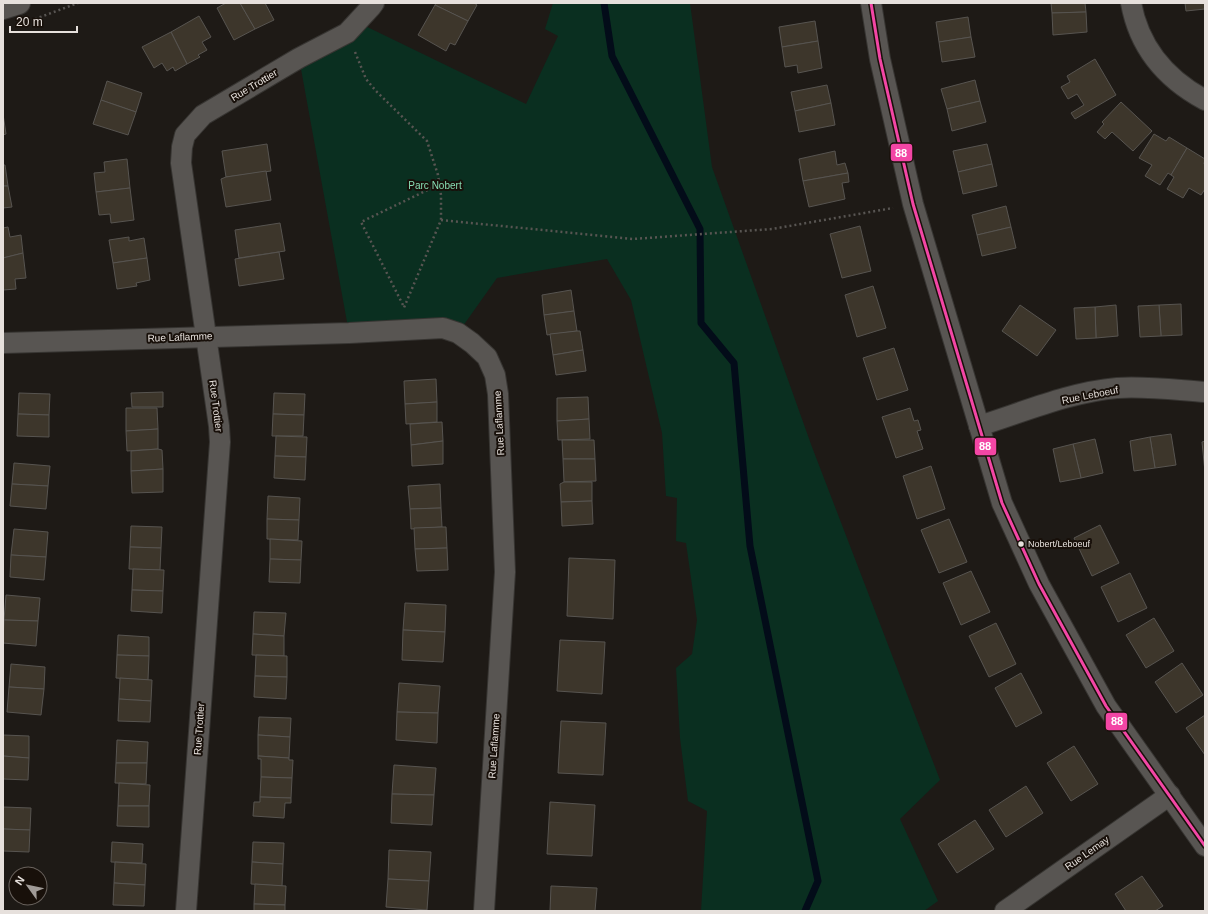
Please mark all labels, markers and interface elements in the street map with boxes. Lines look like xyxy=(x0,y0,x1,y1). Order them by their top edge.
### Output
scale bar xyxy=(10,8,77,34)
text: 20 m xyxy=(16,15,43,29)
street label: Rue Trottier xyxy=(229,66,280,103)
line badge: 88 xyxy=(890,143,913,162)
text: 88 xyxy=(895,147,907,159)
park label: Parc Nobert xyxy=(408,180,462,191)
street label: Rue Laflamme xyxy=(147,330,213,344)
street label: Rue Trottier xyxy=(207,379,225,433)
street label: Rue Leboeuf xyxy=(1061,384,1119,406)
street label: Rue Laflamme xyxy=(492,390,506,456)
line badge: 88 xyxy=(974,437,997,456)
text: 88 xyxy=(979,440,991,452)
marker: Nobert/Leboeuf xyxy=(1016,539,1026,549)
place label: Nobert/Leboeuf xyxy=(1028,539,1091,549)
street label: Rue Trottier xyxy=(192,702,206,755)
line badge: 88 xyxy=(1105,712,1128,731)
street label: Rue Laflamme xyxy=(486,713,502,779)
text: 88 xyxy=(1111,715,1123,727)
street label: Rue Lemay xyxy=(1063,834,1111,872)
north arrow xyxy=(8,866,48,906)
text: N xyxy=(12,874,27,887)

